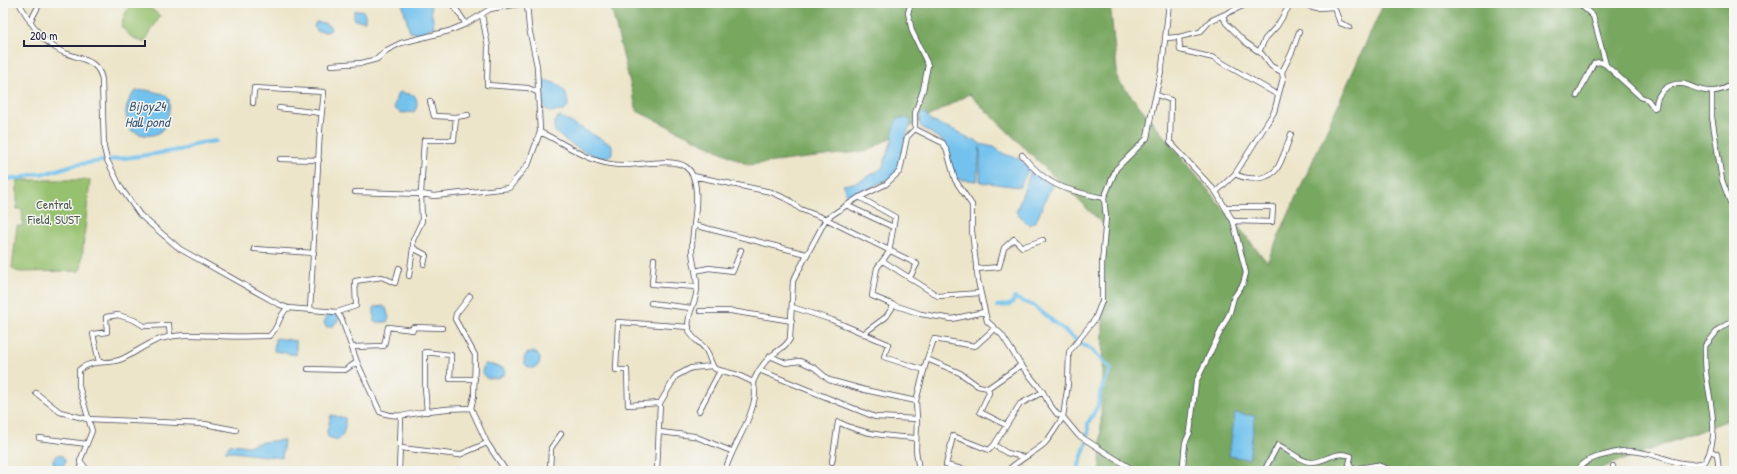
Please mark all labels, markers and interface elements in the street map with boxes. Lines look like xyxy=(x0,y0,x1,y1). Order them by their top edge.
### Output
scale bar xyxy=(24,22,145,48)
text: 200 m xyxy=(30,27,57,44)
water label: Bijoy24 Hall pond xyxy=(125,96,172,132)
park label: Central Field, SUST xyxy=(27,195,81,228)

